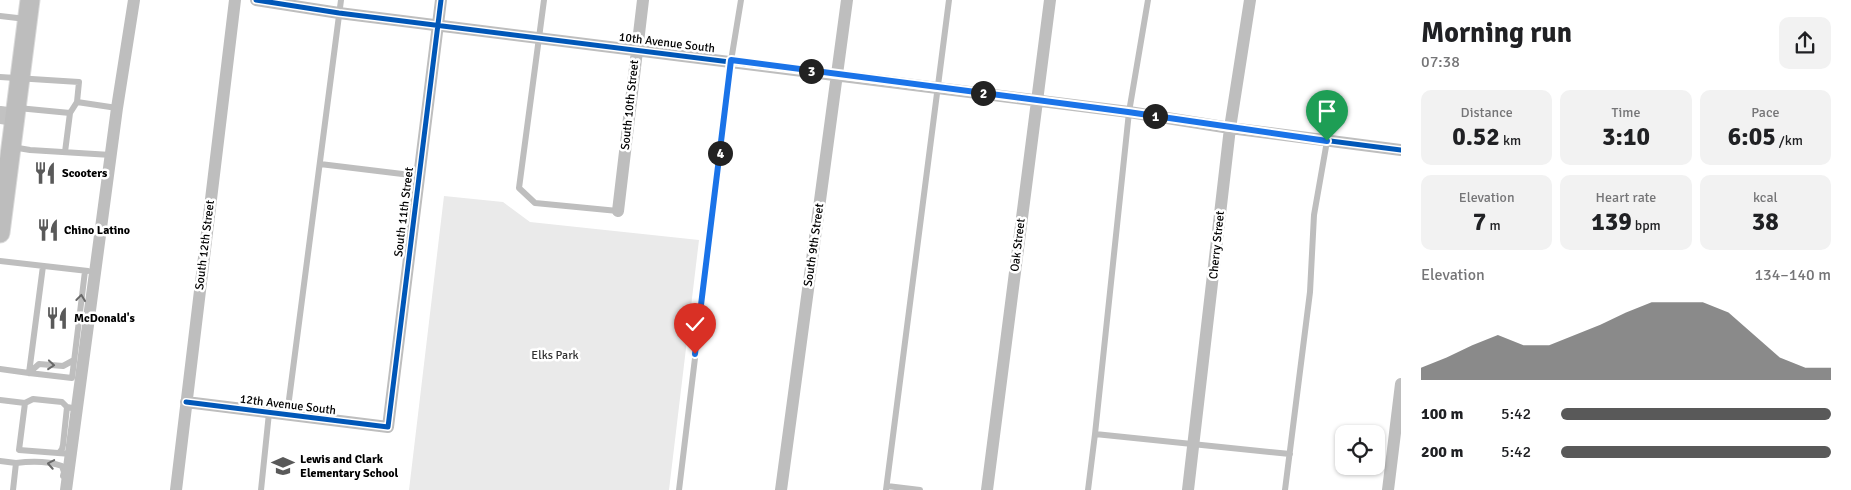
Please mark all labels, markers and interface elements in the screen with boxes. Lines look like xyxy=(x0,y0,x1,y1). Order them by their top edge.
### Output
text: Morning run xyxy=(1421,16,1572,50)
button: share xyxy=(1779,17,1831,69)
street label: 10th Avenue South xyxy=(618,30,716,56)
text: 07:38 xyxy=(1421,52,1460,72)
pin: 3 xyxy=(798,58,824,84)
street label: South 10th Street xyxy=(618,59,642,151)
text: 3 xyxy=(808,63,815,80)
pin: 2 xyxy=(970,80,996,106)
text: 2 xyxy=(980,85,987,102)
pin xyxy=(1306,90,1348,141)
icon: arrive xyxy=(1313,97,1341,125)
pin: 1 xyxy=(1142,104,1168,128)
text: Distance xyxy=(1461,104,1513,121)
text: Time xyxy=(1612,104,1640,121)
text: Pace xyxy=(1751,104,1779,121)
text: 1 xyxy=(1152,108,1159,125)
text: 0.52 xyxy=(1452,121,1500,152)
text: 3:10 xyxy=(1602,121,1650,152)
text: 6:05 xyxy=(1728,121,1776,152)
text: km xyxy=(1500,132,1521,149)
text: /km xyxy=(1776,132,1803,149)
pin: 4 xyxy=(708,140,732,166)
text: 4 xyxy=(717,145,724,162)
restaurant icon: Scooters xyxy=(32,160,58,186)
place label: Scooters xyxy=(62,166,108,181)
street label: South 11th Street xyxy=(391,166,417,258)
text: Elevation xyxy=(1459,189,1515,206)
text: Heart rate xyxy=(1596,189,1656,206)
text: kcal xyxy=(1753,189,1778,206)
street label: South 12th Street xyxy=(192,199,218,291)
street label: South 9th Street xyxy=(801,202,827,288)
text: 7 xyxy=(1473,206,1486,237)
text: 139 xyxy=(1591,206,1632,237)
text: 38 xyxy=(1752,206,1779,237)
street label: Cherry Street xyxy=(1206,210,1228,280)
restaurant icon: Chino Latino xyxy=(35,217,61,243)
street label: Oak Street xyxy=(1007,217,1029,273)
text: m xyxy=(1486,217,1501,234)
text: bpm xyxy=(1632,217,1661,234)
place label: Chino Latino xyxy=(64,223,130,238)
text: Elevation xyxy=(1421,265,1485,285)
text: 134–140 m xyxy=(1754,265,1831,285)
one-way arrow xyxy=(75,294,86,302)
pin xyxy=(674,303,716,354)
restaurant icon: McDonald's xyxy=(44,305,70,331)
icon: check xyxy=(681,310,709,338)
place label: McDonald's xyxy=(74,311,136,326)
park label: Elks Park xyxy=(531,348,579,363)
one-way arrow xyxy=(47,359,55,370)
street label: 12th Avenue South xyxy=(239,392,337,418)
text: 100 m xyxy=(1421,404,1463,424)
text: 5:42 xyxy=(1501,404,1531,424)
map controls xyxy=(1335,425,1385,475)
button: locate xyxy=(1335,425,1385,475)
text: 200 m xyxy=(1421,442,1463,462)
text: 5:42 xyxy=(1501,442,1531,462)
place label: Lewis and Clark Elementary School xyxy=(300,452,399,481)
school or university icon: Lewis and Clark Elementary School xyxy=(270,453,296,479)
one-way arrow xyxy=(47,460,55,470)

